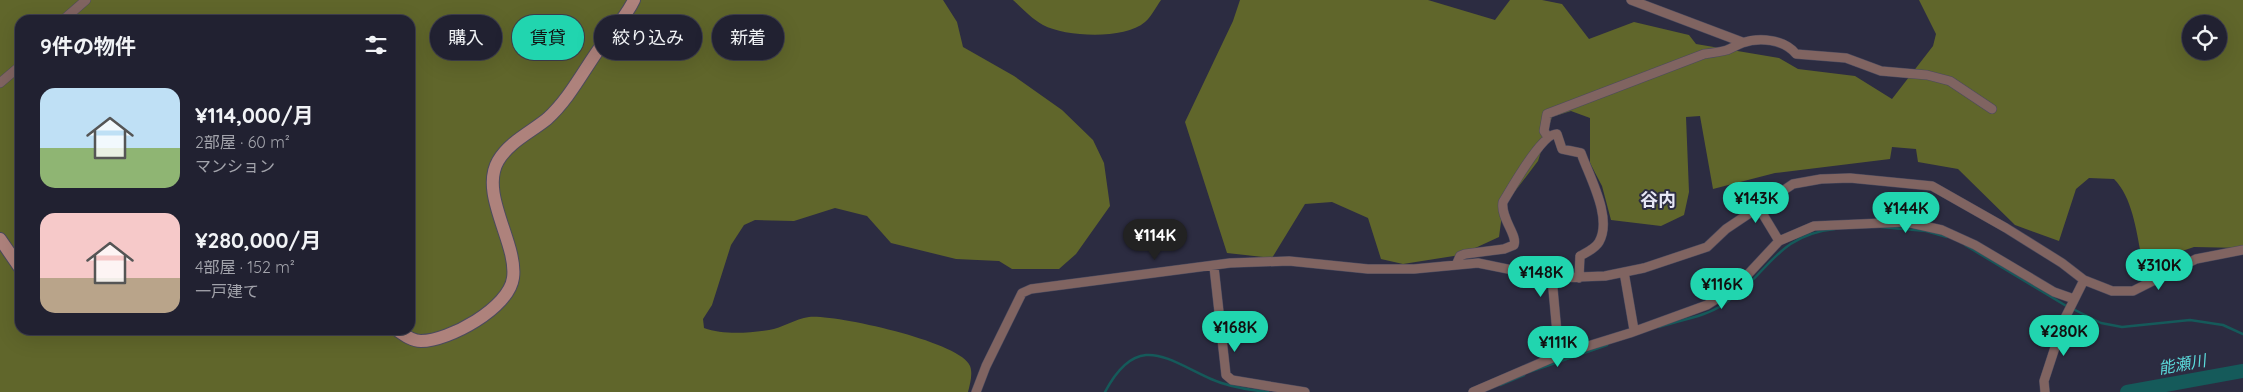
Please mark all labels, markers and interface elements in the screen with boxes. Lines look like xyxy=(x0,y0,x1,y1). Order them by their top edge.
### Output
chip: 購入 xyxy=(430,15,502,60)
chip: 賃貸 xyxy=(512,15,584,60)
chip: 絞り込み xyxy=(594,15,702,60)
chip: 新着 xyxy=(712,15,784,60)
map controls xyxy=(2182,15,2227,60)
button: locate xyxy=(2182,15,2227,60)
icon: filters xyxy=(362,31,390,59)
text: 9件の物件 xyxy=(40,33,136,59)
text: ¥114,000/月 xyxy=(195,102,314,128)
icon: home xyxy=(80,108,140,168)
text: 2部屋 · 60 m² xyxy=(195,132,290,152)
text: マンション xyxy=(195,156,275,176)
pin: ¥143K xyxy=(1721,182,1791,224)
district label: 谷内 xyxy=(1640,188,1676,211)
text: ¥143K xyxy=(1734,188,1778,208)
pin: ¥144K xyxy=(1871,192,1941,234)
text: ¥144K xyxy=(1883,198,1929,218)
pin: ¥114K xyxy=(1120,218,1190,261)
text: ¥114K xyxy=(1134,225,1176,245)
text: ¥280,000/月 xyxy=(195,227,321,253)
icon: home xyxy=(80,233,140,293)
pin: ¥310K xyxy=(2124,248,2194,291)
text: ¥310K xyxy=(2137,255,2181,275)
pin: ¥148K xyxy=(1506,256,1576,298)
text: 4部屋 · 152 m² xyxy=(195,257,295,277)
text: ¥148K xyxy=(1519,262,1563,282)
pin: ¥116K xyxy=(1687,268,1757,310)
text: ¥116K xyxy=(1701,274,1743,294)
text: 一戸建て xyxy=(195,281,259,301)
pin: ¥168K xyxy=(1200,310,1270,353)
pin: ¥280K xyxy=(2029,314,2099,357)
text: ¥168K xyxy=(1213,317,1257,337)
text: ¥280K xyxy=(2040,321,2088,341)
pin: ¥111K xyxy=(1523,326,1593,368)
text: ¥111K xyxy=(1539,332,1577,352)
water label: 能瀬川 xyxy=(2157,350,2209,378)

